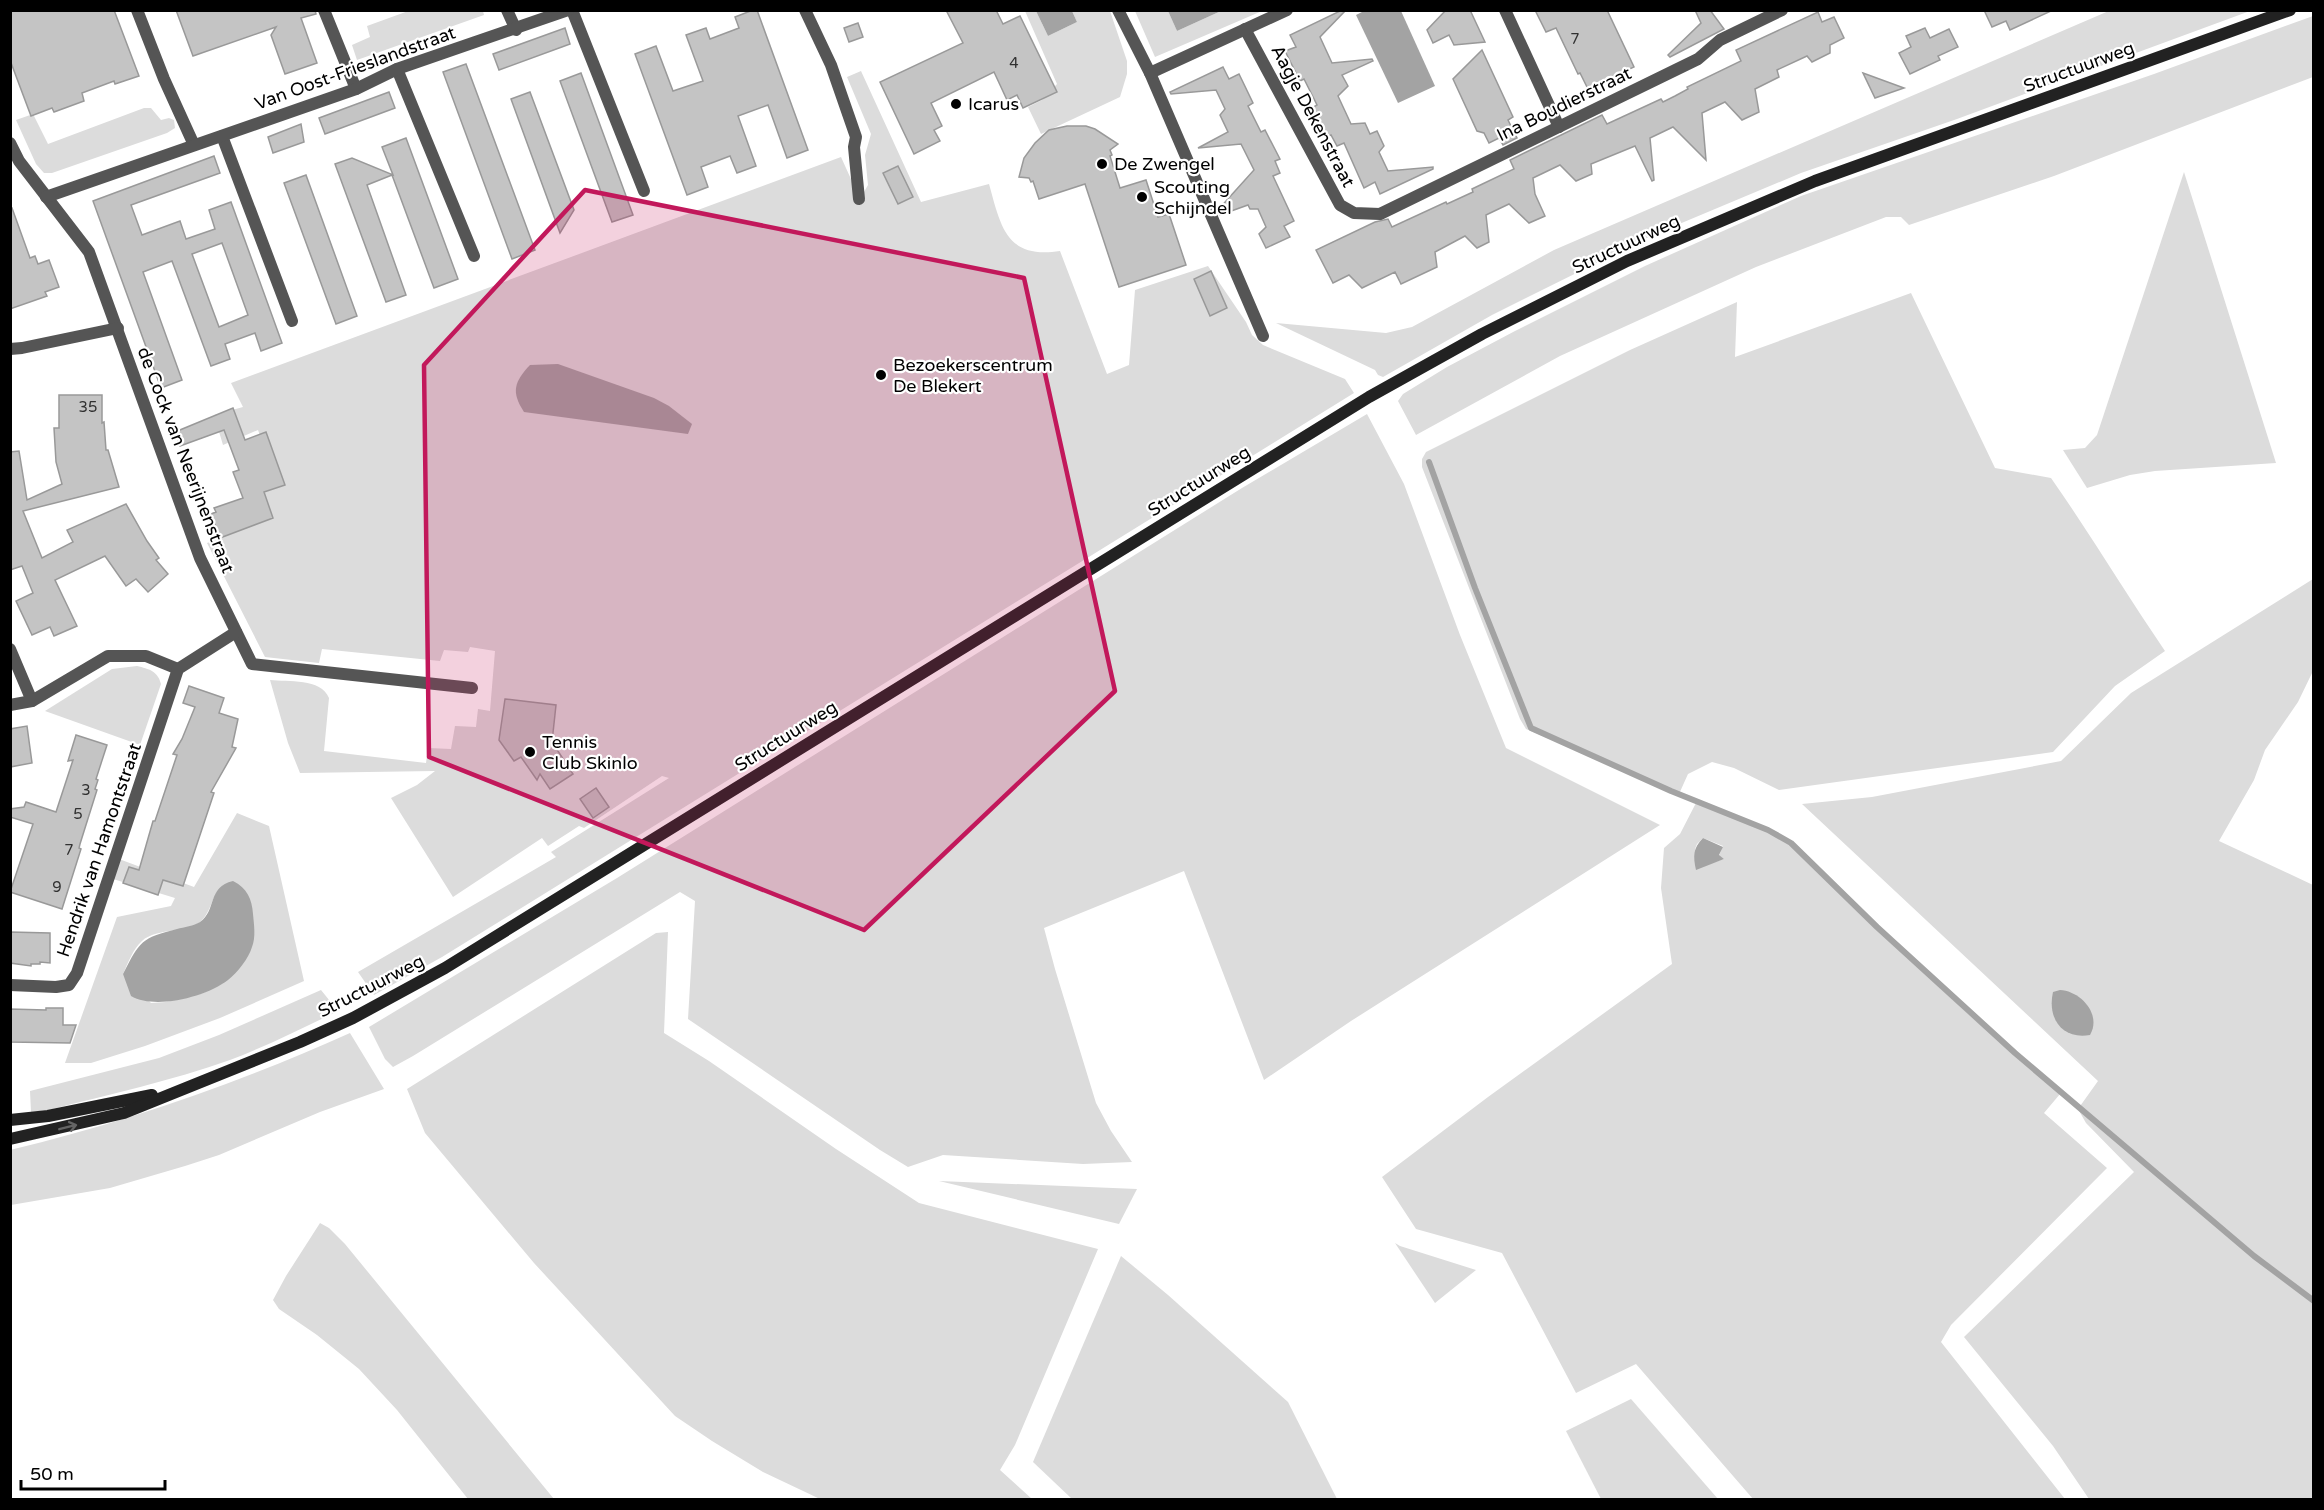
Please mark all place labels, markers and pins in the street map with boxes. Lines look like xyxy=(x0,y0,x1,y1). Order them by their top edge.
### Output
place label: Icarus xyxy=(968,93,1019,115)
marker: Icarus xyxy=(949,97,963,111)
place label: De Zwengel xyxy=(1114,153,1215,175)
marker: De Zwengel xyxy=(1095,157,1109,171)
place label: Scouting Schijndel xyxy=(1154,176,1232,219)
marker: Scouting Schijndel xyxy=(1135,190,1149,204)
place label: Bezoekerscentrum De Blekert xyxy=(893,354,1053,397)
marker: Bezoekerscentrum De Blekert xyxy=(874,368,888,382)
place label: Tennis Club Skinlo xyxy=(542,731,638,774)
marker: Tennis Club Skinlo xyxy=(523,745,537,759)

